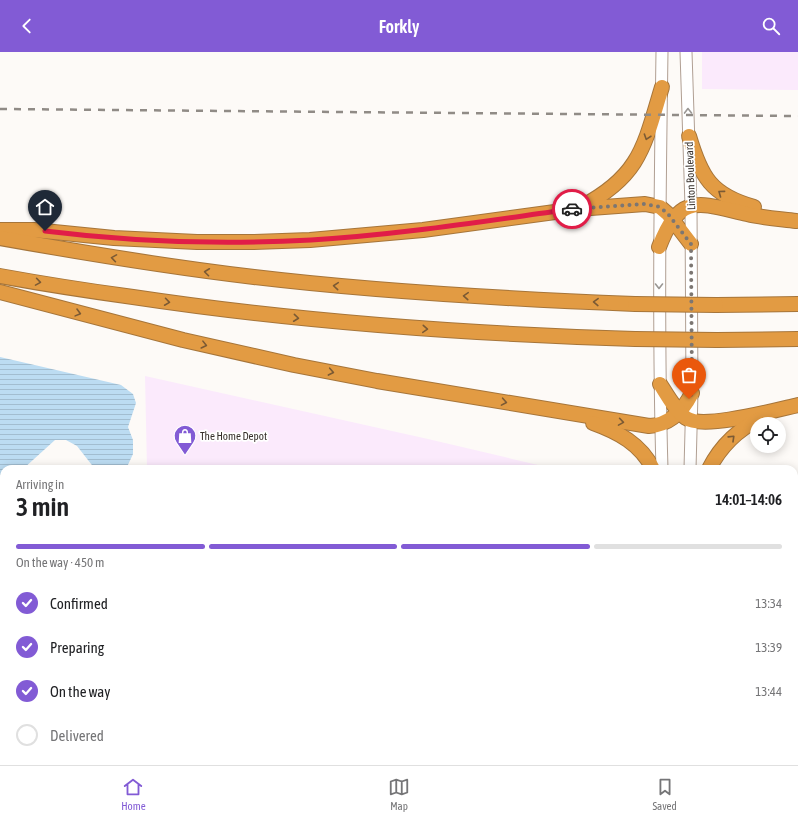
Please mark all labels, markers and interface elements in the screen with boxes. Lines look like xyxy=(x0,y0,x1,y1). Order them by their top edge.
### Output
icon: back xyxy=(16,15,38,37)
icon: search xyxy=(760,15,782,37)
text: Forkly xyxy=(379,16,419,37)
one-way arrow xyxy=(684,108,692,114)
one-way arrow xyxy=(643,134,651,141)
street label: Linton Boulevard xyxy=(683,142,697,210)
courier xyxy=(552,189,592,229)
pin xyxy=(28,190,62,231)
one-way arrow xyxy=(718,190,725,198)
icon: home xyxy=(34,196,56,218)
icon: car xyxy=(561,198,583,220)
one-way arrow xyxy=(110,255,117,263)
one-way arrow xyxy=(204,267,210,276)
one-way arrow xyxy=(35,277,42,286)
one-way arrow xyxy=(333,282,339,291)
one-way arrow xyxy=(655,283,663,289)
one-way arrow xyxy=(463,292,469,301)
one-way arrow xyxy=(164,297,170,306)
one-way arrow xyxy=(593,298,599,307)
one-way arrow xyxy=(74,308,81,317)
one-way arrow xyxy=(293,313,299,322)
one-way arrow xyxy=(422,325,428,334)
one-way arrow xyxy=(201,341,207,349)
pin xyxy=(672,358,706,399)
icon: bag xyxy=(678,364,700,386)
one-way arrow xyxy=(328,368,334,376)
one-way arrow xyxy=(501,397,507,406)
one-way arrow xyxy=(618,417,624,425)
map controls xyxy=(750,417,786,453)
button: locate xyxy=(750,417,786,453)
shop icon: The Home Depot xyxy=(172,423,198,456)
place label: The Home Depot xyxy=(200,430,267,442)
one-way arrow xyxy=(727,435,735,443)
text: Arriving in xyxy=(16,477,64,492)
text: 14:01–14:06 xyxy=(715,491,782,508)
text: 3 min xyxy=(16,492,69,522)
text: On the way · 450 m xyxy=(16,555,104,570)
icon: check xyxy=(16,592,38,614)
text: Confirmed xyxy=(50,595,108,612)
text: 13:34 xyxy=(755,596,782,611)
icon: check xyxy=(16,636,38,658)
text: Preparing xyxy=(50,639,104,656)
text: 13:39 xyxy=(755,640,782,655)
icon: check xyxy=(16,680,38,702)
text: On the way xyxy=(50,683,111,700)
text: 13:44 xyxy=(755,684,782,699)
text: Delivered xyxy=(50,727,104,744)
tab: Home xyxy=(121,776,146,812)
tab: Map xyxy=(388,776,410,812)
tab: Saved xyxy=(652,776,677,812)

